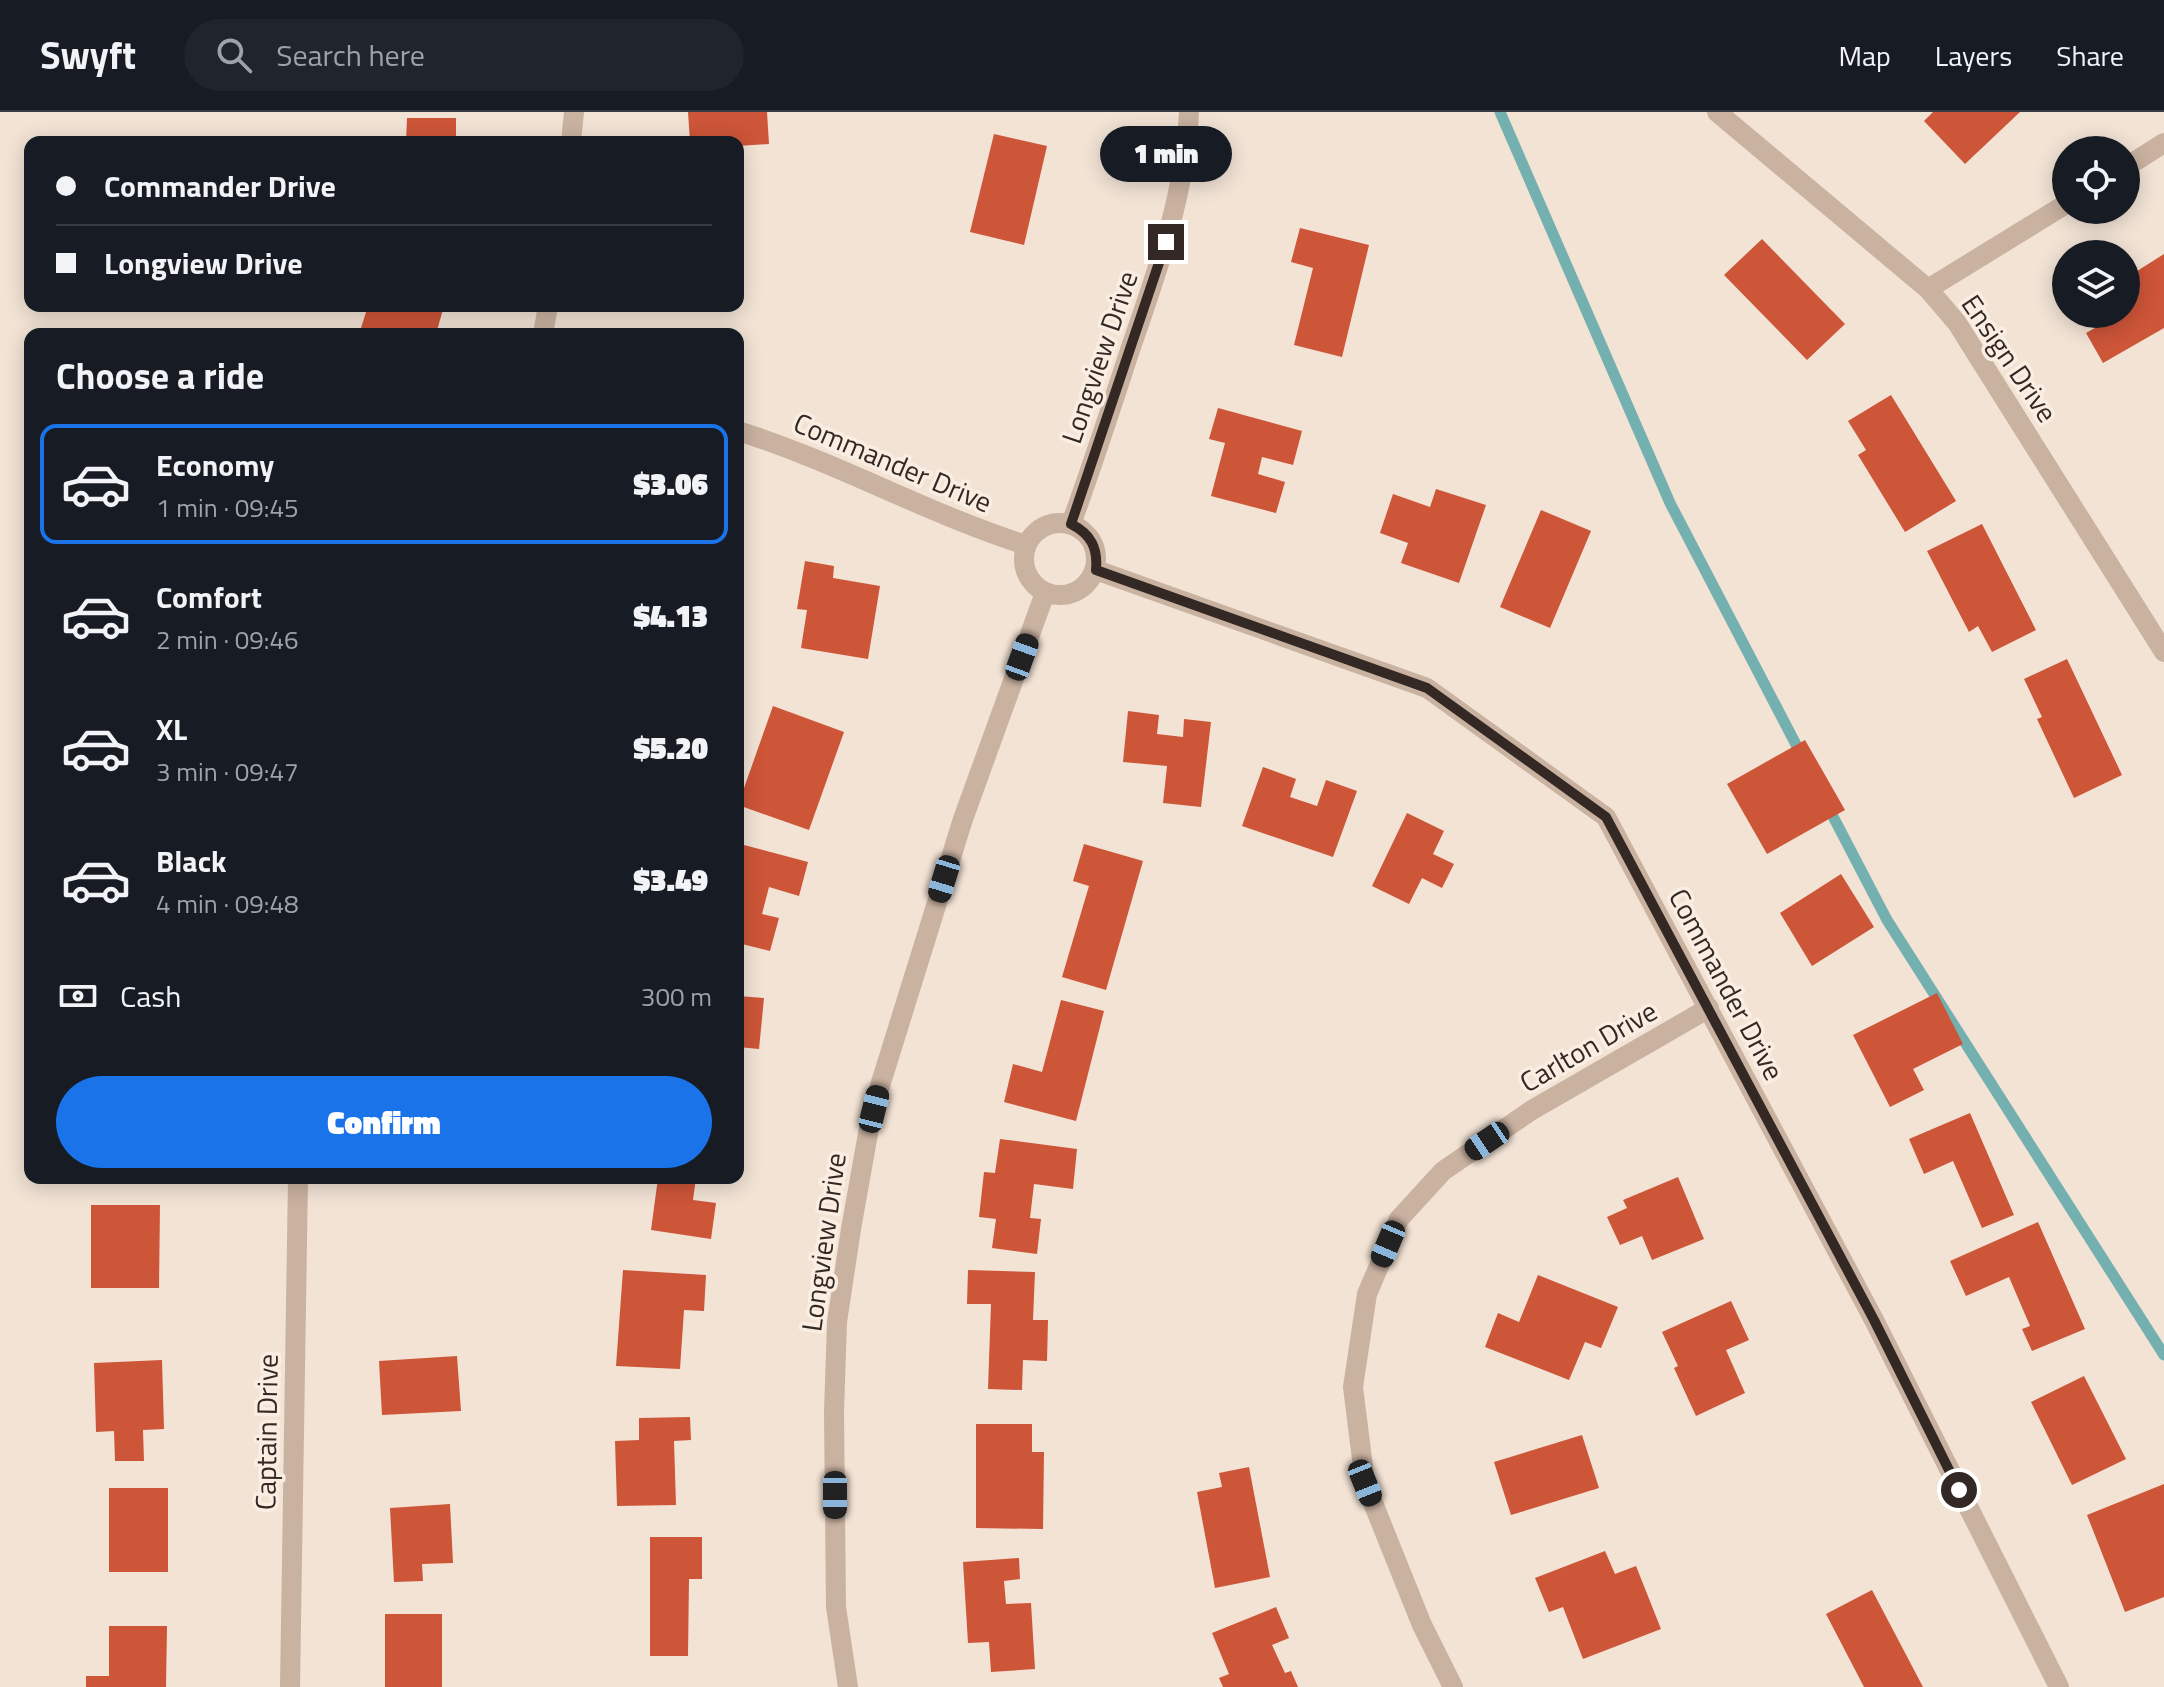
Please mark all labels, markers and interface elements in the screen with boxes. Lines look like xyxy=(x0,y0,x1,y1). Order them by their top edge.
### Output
search box xyxy=(184,19,744,91)
text: Swyft xyxy=(40,26,136,84)
text: Search here xyxy=(276,32,425,78)
icon: search xyxy=(212,33,256,77)
text: Map xyxy=(1838,34,1891,77)
text: Layers xyxy=(1935,34,2012,77)
text: Share xyxy=(2056,34,2124,77)
callout: 1 min xyxy=(1100,126,1232,182)
text: 1 min xyxy=(1134,134,1198,173)
map controls xyxy=(2052,136,2140,328)
button: locate xyxy=(2052,136,2140,224)
text: Commander Drive xyxy=(104,163,336,209)
route end xyxy=(1148,224,1184,260)
text: Longview Drive xyxy=(104,240,303,286)
button: layers xyxy=(2052,240,2140,328)
street label: Longview Drive xyxy=(1049,265,1149,449)
street label: Ensign Drive xyxy=(1951,285,2069,431)
text: Choose a ride xyxy=(56,348,264,403)
street label: Commander Drive xyxy=(787,401,999,523)
text: Economy xyxy=(156,442,274,488)
icon: car xyxy=(60,448,132,520)
text: $3.06 xyxy=(634,461,708,507)
text: 1 min · 09:45 xyxy=(156,488,299,527)
text: Comfort xyxy=(156,574,262,620)
icon: car xyxy=(60,580,132,652)
text: $4.13 xyxy=(634,593,708,639)
text: 2 min · 09:46 xyxy=(156,620,299,659)
car xyxy=(1003,630,1041,684)
text: XL xyxy=(156,706,187,752)
icon: car xyxy=(60,712,132,784)
text: $5.20 xyxy=(634,725,708,771)
text: 3 min · 09:47 xyxy=(156,752,299,791)
text: Black xyxy=(156,838,227,884)
icon: car xyxy=(60,844,132,916)
car xyxy=(926,853,962,905)
text: $3.49 xyxy=(634,857,708,903)
street label: Commander Drive xyxy=(1658,880,1796,1088)
text: 4 min · 09:48 xyxy=(156,884,299,923)
text: Cash xyxy=(120,973,181,1019)
icon: cash xyxy=(56,974,100,1018)
text: 300 m xyxy=(641,977,712,1016)
street label: Carlton Drive xyxy=(1511,989,1665,1103)
button: Confirm xyxy=(56,1076,712,1168)
car xyxy=(857,1083,891,1135)
car xyxy=(1460,1118,1514,1164)
street label: Longview Drive xyxy=(789,1150,857,1334)
car xyxy=(1368,1217,1408,1271)
street label: Captain Drive xyxy=(243,1353,289,1511)
car xyxy=(1345,1456,1385,1510)
car xyxy=(823,1471,847,1519)
route start xyxy=(1941,1472,1977,1508)

